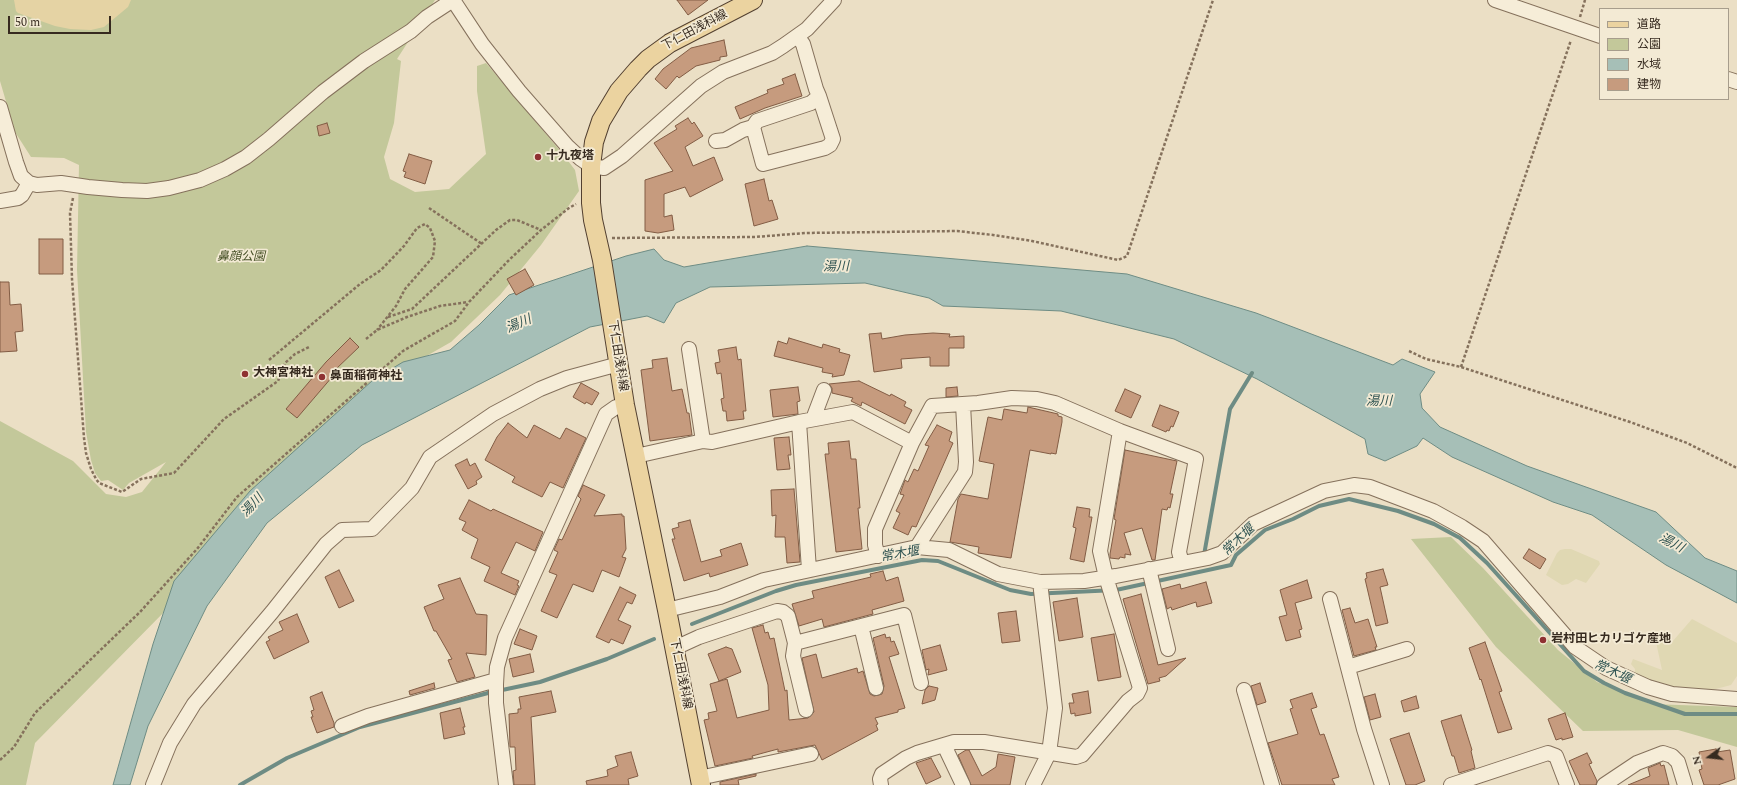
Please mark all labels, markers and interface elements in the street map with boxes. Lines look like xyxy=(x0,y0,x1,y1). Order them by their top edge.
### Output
scale bar xyxy=(10,8,113,34)
street label: 下仁田浅科線 xyxy=(660,8,730,54)
legend xyxy=(1599,8,1729,100)
text: 50 m xyxy=(15,13,40,32)
text: 道路 xyxy=(1637,15,1661,34)
text: 公園 xyxy=(1637,35,1661,54)
text: 水域 xyxy=(1637,55,1661,74)
text: 建物 xyxy=(1637,75,1661,94)
place label: 十九夜塔 xyxy=(546,150,594,164)
marker: 十九夜塔 xyxy=(533,152,543,162)
park label: 鼻顔公園 xyxy=(217,251,265,265)
water label: 湯川 xyxy=(823,260,849,276)
water label: 湯川 xyxy=(504,313,534,337)
street label: 下仁田浅科線 xyxy=(604,319,630,393)
place label: 大神宮神社 xyxy=(253,367,313,381)
marker: 大神宮神社 xyxy=(240,369,250,379)
place label: 鼻面稲荷神社 xyxy=(330,370,402,384)
marker: 鼻面稲荷神社 xyxy=(317,372,327,382)
water label: 湯川 xyxy=(1366,394,1392,410)
water label: 湯川 xyxy=(238,491,268,521)
water label: 常木堰 xyxy=(1219,522,1259,560)
water label: 湯川 xyxy=(1656,531,1686,557)
water label: 常木堰 xyxy=(879,544,921,566)
place label: 岩村田ヒカリゴケ産地 xyxy=(1551,633,1671,647)
marker: 岩村田ヒカリゴケ産地 xyxy=(1538,635,1548,645)
street label: 下仁田浅科線 xyxy=(666,637,694,711)
water label: 常木堰 xyxy=(1591,658,1633,688)
north arrow xyxy=(1689,737,1729,777)
text: N xyxy=(1688,754,1706,767)

